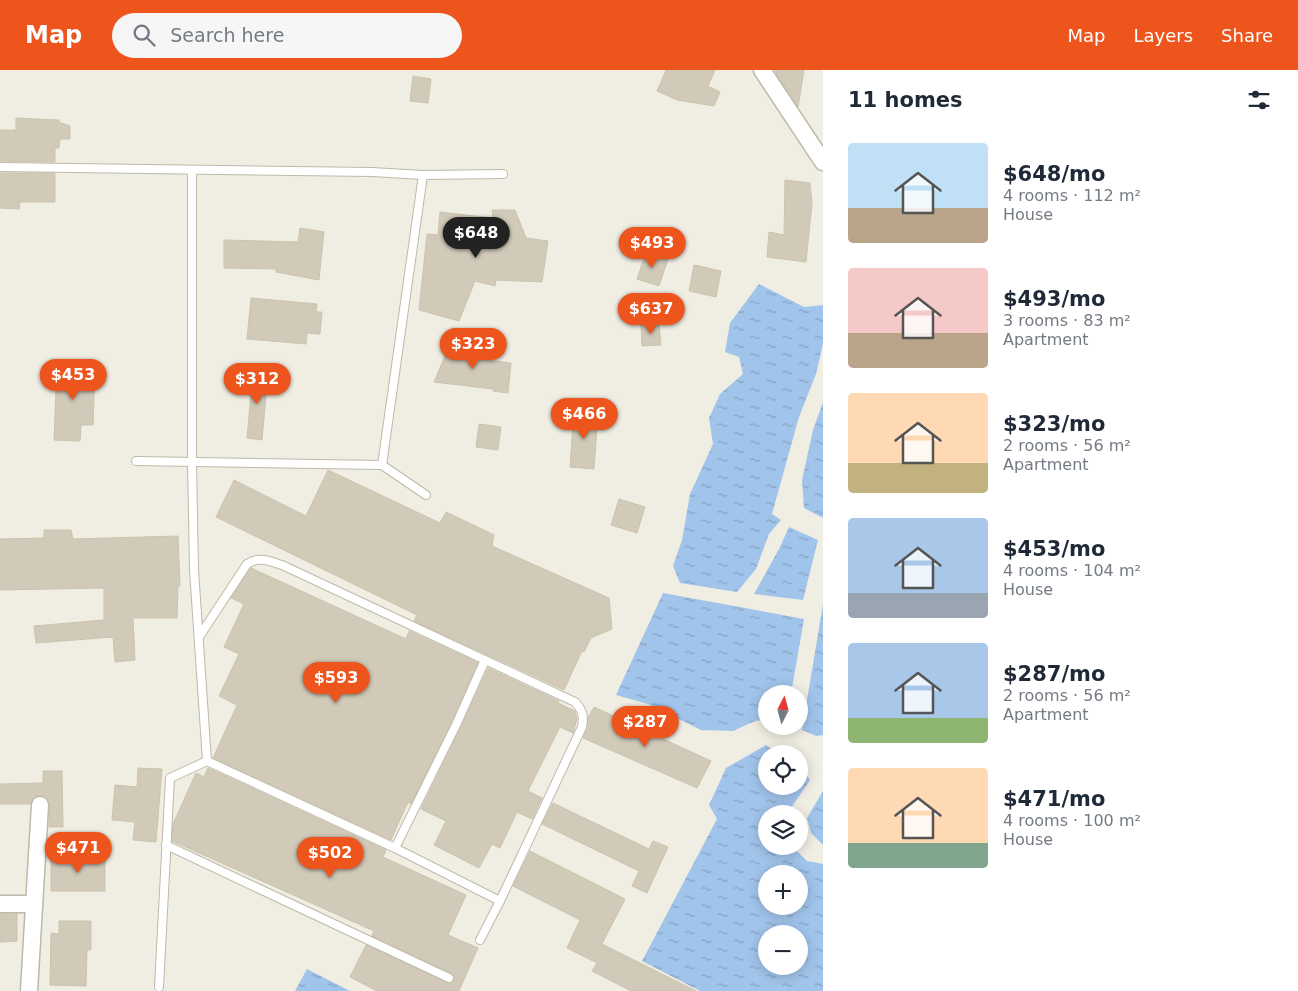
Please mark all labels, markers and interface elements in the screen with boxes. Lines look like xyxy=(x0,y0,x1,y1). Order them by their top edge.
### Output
search box xyxy=(112,13,462,58)
text: Map xyxy=(25,21,82,49)
icon: search xyxy=(130,21,158,49)
text: Search here xyxy=(170,24,284,46)
text: Map xyxy=(1067,25,1105,46)
text: Layers xyxy=(1133,25,1193,46)
text: Share xyxy=(1221,25,1273,46)
icon: filters xyxy=(1245,86,1273,114)
text: 11 homes xyxy=(848,88,963,112)
text: $648/mo xyxy=(1003,162,1105,186)
icon: home xyxy=(888,163,948,223)
text: 4 rooms · 112 m² xyxy=(1003,186,1141,205)
text: House xyxy=(1003,205,1053,224)
pin: $648 xyxy=(446,216,506,259)
text: $648 xyxy=(454,223,498,242)
pin: $493 xyxy=(622,226,682,269)
text: $493 xyxy=(630,233,674,252)
text: $493/mo xyxy=(1003,287,1105,311)
icon: home xyxy=(888,288,948,348)
pin: $637 xyxy=(621,292,681,335)
text: $637 xyxy=(629,299,673,318)
text: 3 rooms · 83 m² xyxy=(1003,311,1131,330)
pin: $323 xyxy=(443,328,503,370)
text: Apartment xyxy=(1003,330,1089,349)
text: $323 xyxy=(451,334,495,353)
pin: $453 xyxy=(43,358,103,401)
pin: $312 xyxy=(227,362,287,405)
text: $453 xyxy=(51,365,95,384)
text: $312 xyxy=(235,369,279,388)
pin: $466 xyxy=(554,398,614,440)
text: $466 xyxy=(562,404,606,423)
text: $323/mo xyxy=(1003,412,1105,436)
icon: home xyxy=(888,413,948,473)
text: 2 rooms · 56 m² xyxy=(1003,436,1131,455)
text: Apartment xyxy=(1003,455,1089,474)
text: $453/mo xyxy=(1003,537,1105,561)
icon: home xyxy=(888,538,948,598)
text: 4 rooms · 104 m² xyxy=(1003,561,1141,580)
text: House xyxy=(1003,580,1053,599)
pin: $593 xyxy=(306,662,366,704)
text: $287/mo xyxy=(1003,662,1105,686)
icon: home xyxy=(888,663,948,723)
text: $593 xyxy=(314,668,358,687)
north arrow xyxy=(758,685,808,735)
map controls xyxy=(758,685,808,975)
text: 2 rooms · 56 m² xyxy=(1003,686,1131,705)
text: Apartment xyxy=(1003,705,1089,724)
pin: $287 xyxy=(615,706,675,748)
text: $287 xyxy=(623,712,667,731)
button: locate xyxy=(758,745,808,795)
text: $471/mo xyxy=(1003,787,1105,811)
icon: home xyxy=(888,788,948,848)
button: layers xyxy=(758,805,808,855)
text: 4 rooms · 100 m² xyxy=(1003,811,1141,830)
text: House xyxy=(1003,830,1053,849)
pin: $471 xyxy=(48,832,108,874)
pin: $502 xyxy=(300,836,360,879)
text: $471 xyxy=(56,838,100,857)
text: $502 xyxy=(308,843,352,862)
button: + xyxy=(758,865,808,915)
button: − xyxy=(758,925,808,975)

